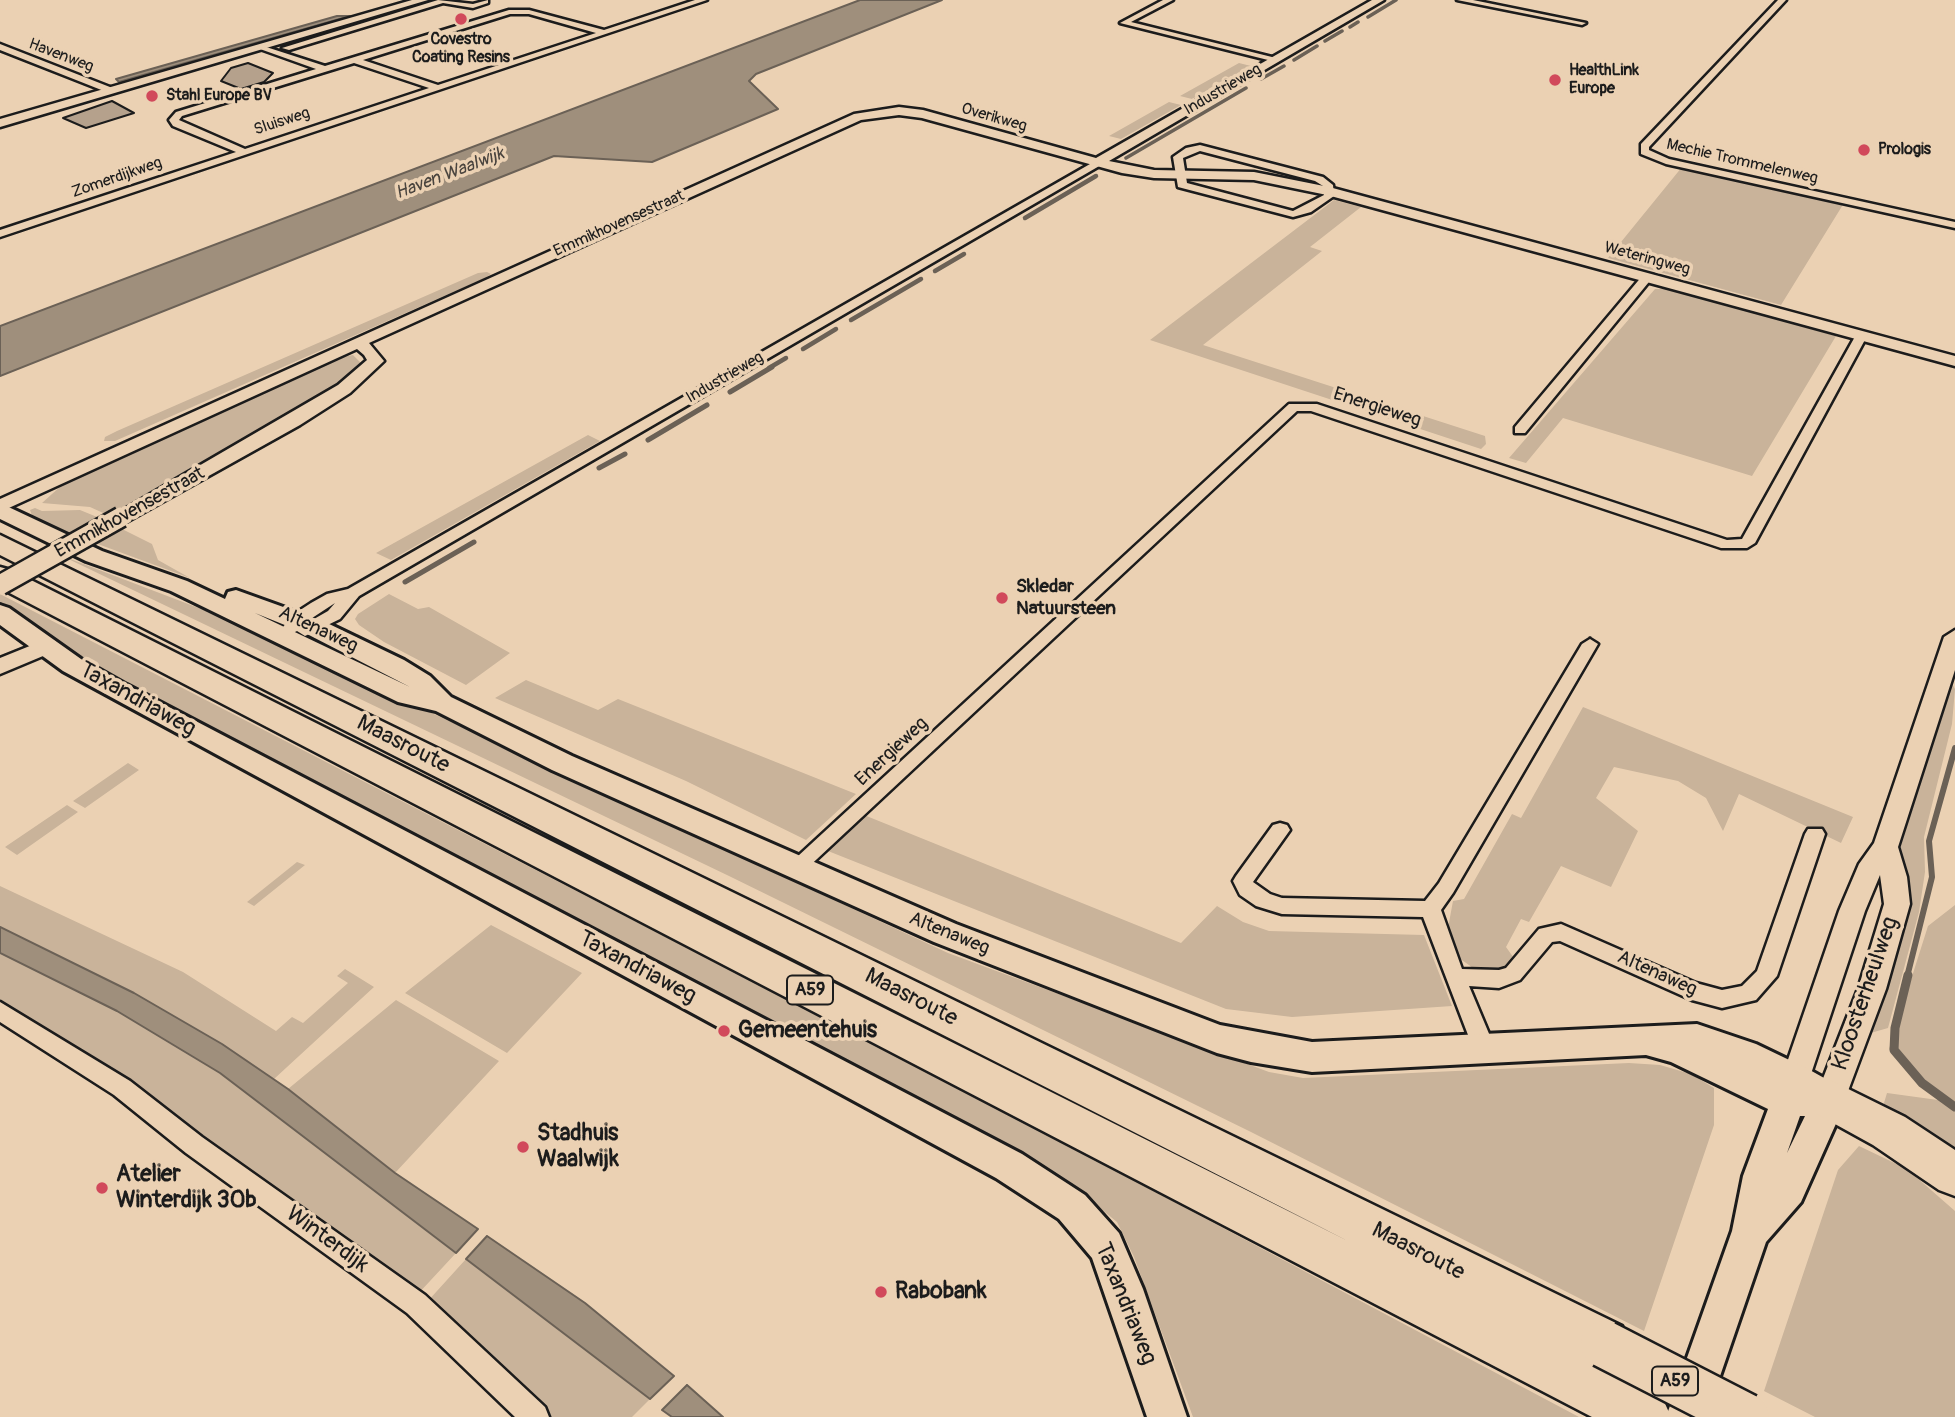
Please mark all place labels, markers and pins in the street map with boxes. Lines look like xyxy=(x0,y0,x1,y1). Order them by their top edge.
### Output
marker: Covestro Coating Resins xyxy=(453,11,469,27)
place label: Covestro Coating Resins xyxy=(412,30,510,68)
place label: HealthLink Europe xyxy=(1569,61,1639,99)
marker: HealthLink Europe xyxy=(1547,72,1563,88)
place label: Stahl Europe BV xyxy=(166,86,272,106)
marker: Stahl Europe BV xyxy=(144,88,160,104)
place label: Prologis xyxy=(1878,140,1931,160)
marker: Prologis xyxy=(1856,142,1872,158)
place label: Skledar Natuursteen xyxy=(1016,576,1116,620)
marker: Skledar Natuursteen xyxy=(994,590,1010,606)
place label: Gemeentehuis xyxy=(738,1017,877,1045)
marker: Gemeentehuis xyxy=(716,1023,732,1039)
place label: Stadhuis Waalwijk xyxy=(537,1120,619,1174)
marker: Stadhuis Waalwijk xyxy=(515,1139,531,1155)
place label: Atelier Winterdijk 30b xyxy=(116,1161,257,1215)
marker: Atelier Winterdijk 30b xyxy=(94,1180,110,1196)
place label: Rabobank xyxy=(895,1278,987,1306)
marker: Rabobank xyxy=(873,1284,889,1300)

